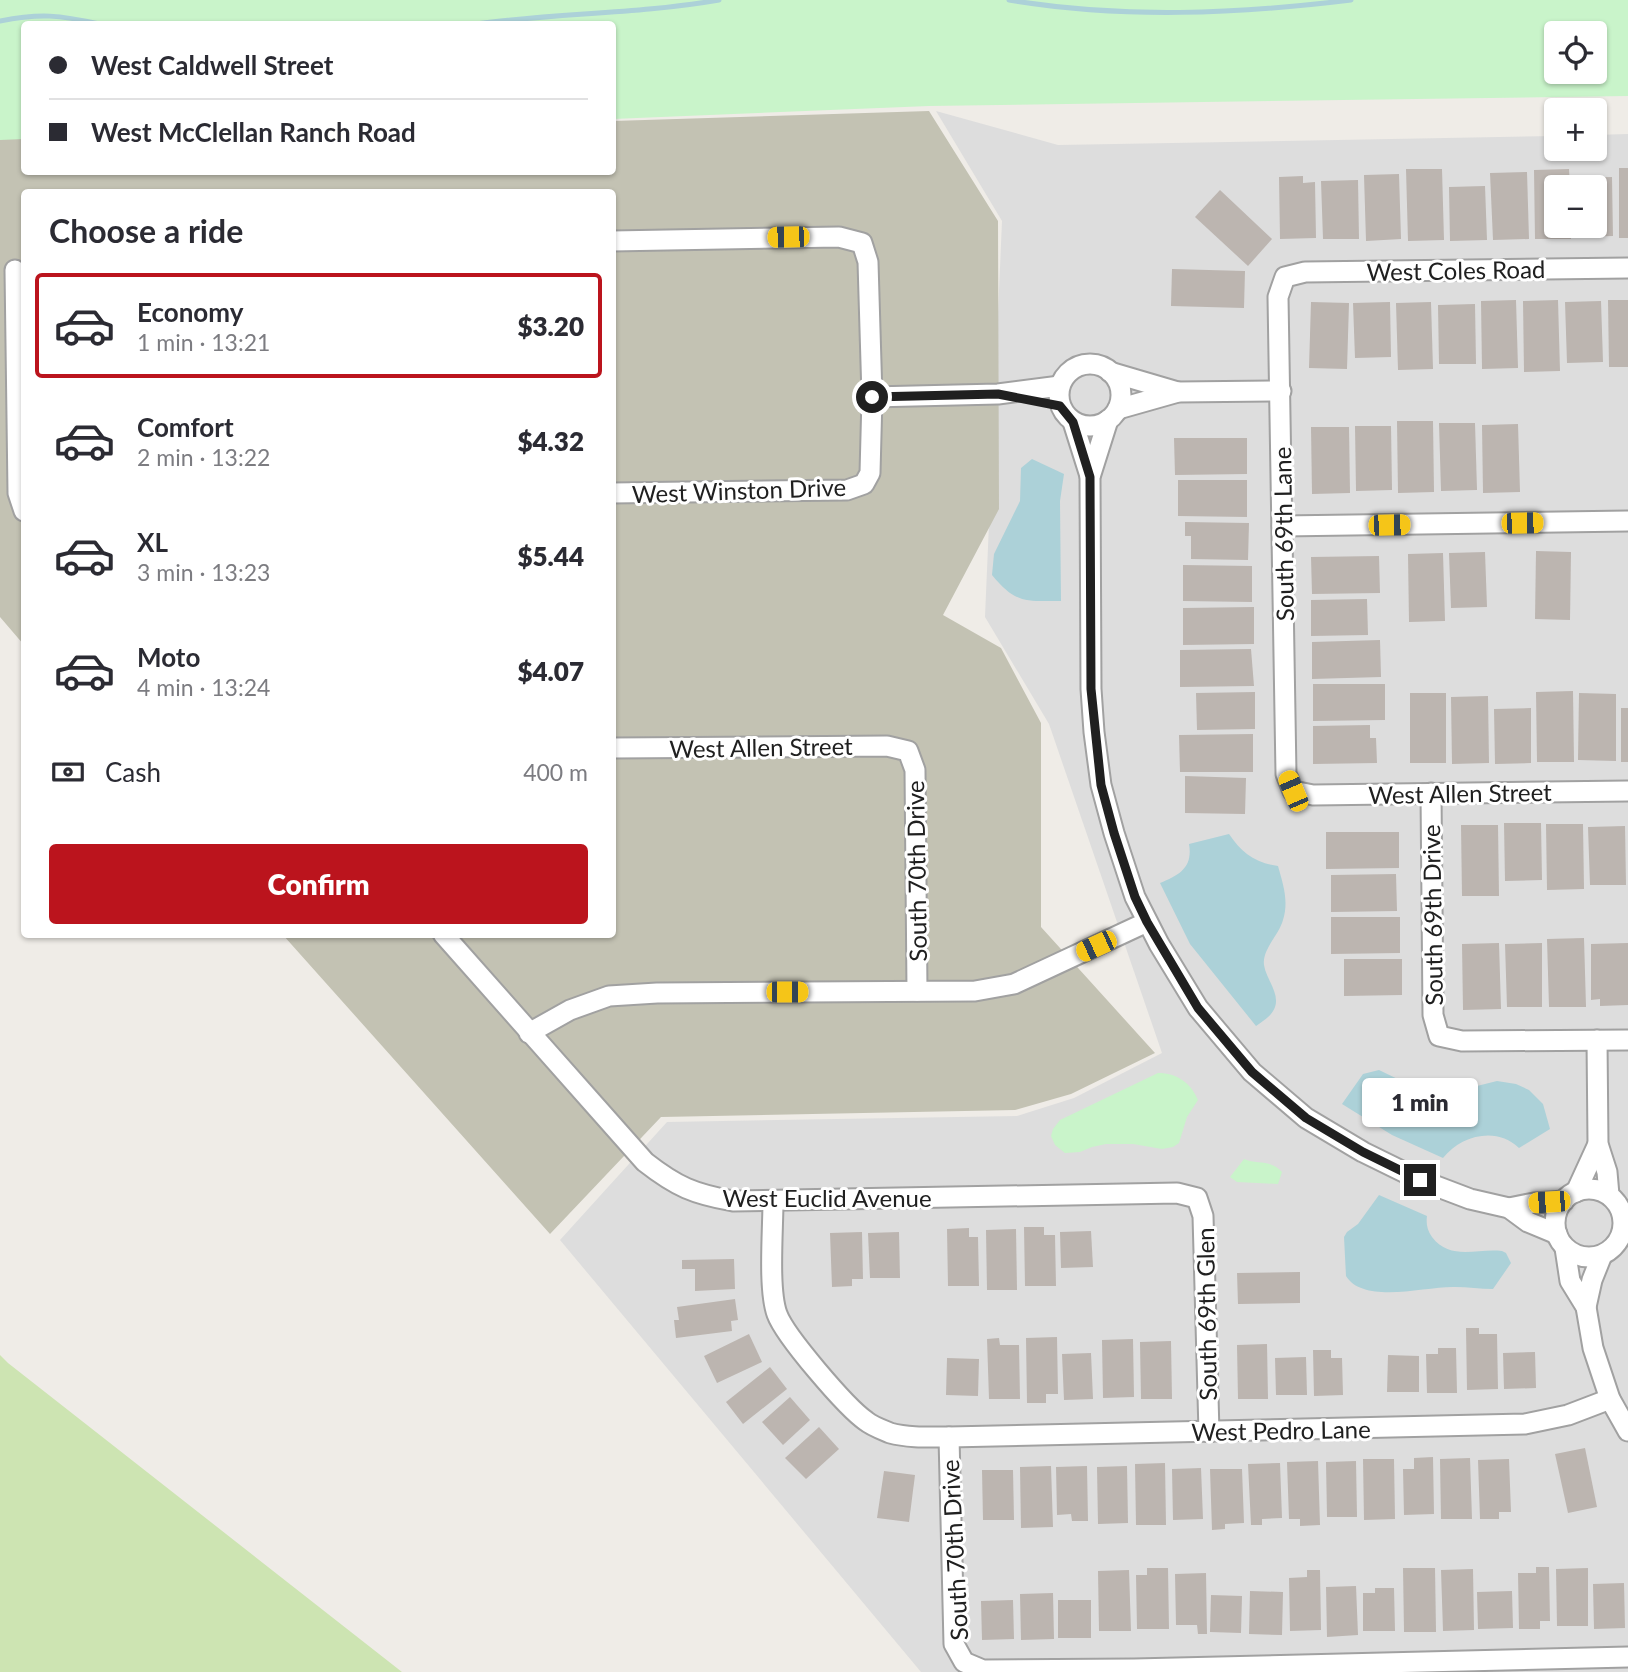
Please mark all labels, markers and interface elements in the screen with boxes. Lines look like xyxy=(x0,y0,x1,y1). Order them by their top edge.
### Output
map controls xyxy=(1544,21,1607,238)
button: locate xyxy=(1544,21,1607,84)
text: West Caldwell Street xyxy=(91,49,333,81)
button: + xyxy=(1544,98,1607,161)
text: West McClellan Ranch Road xyxy=(91,116,416,148)
button: − xyxy=(1544,175,1607,238)
text: Choose a ride xyxy=(49,211,243,250)
car xyxy=(767,226,810,248)
street label: West Coles Road xyxy=(1366,254,1546,286)
icon: car xyxy=(53,294,116,357)
text: Economy xyxy=(137,296,243,328)
text: $3.20 xyxy=(517,310,584,342)
text: 1 min · 13:21 xyxy=(137,328,270,356)
route start xyxy=(856,381,888,413)
icon: car xyxy=(53,409,116,472)
text: Comfort xyxy=(137,411,234,443)
text: $4.32 xyxy=(517,425,584,457)
text: 2 min · 13:22 xyxy=(137,443,270,471)
street label: South 69th Lane xyxy=(1267,447,1299,621)
street label: West Winston Drive xyxy=(631,472,847,508)
car xyxy=(1501,512,1544,534)
car xyxy=(1368,514,1411,536)
icon: car xyxy=(53,524,116,587)
text: XL xyxy=(137,526,168,558)
text: $5.44 xyxy=(517,540,584,572)
text: 3 min · 13:23 xyxy=(137,558,270,586)
icon: car xyxy=(53,639,116,702)
text: Moto xyxy=(137,641,200,673)
text: $4.07 xyxy=(517,655,584,687)
text: 4 min · 13:24 xyxy=(137,673,270,701)
street label: West Allen Street xyxy=(669,731,853,763)
icon: cash xyxy=(49,753,87,791)
text: Cash xyxy=(105,756,161,788)
text: 400 m xyxy=(523,758,588,786)
car xyxy=(1276,768,1311,814)
street label: West Allen Street xyxy=(1368,777,1552,809)
street label: South 70th Drive xyxy=(900,780,932,962)
street label: South 69th Drive xyxy=(1416,824,1448,1006)
button: Confirm xyxy=(49,844,588,924)
car xyxy=(1073,928,1120,964)
car xyxy=(767,982,809,1003)
callout: 1 min xyxy=(1362,1078,1478,1128)
text: 1 min xyxy=(1391,1088,1449,1116)
route end xyxy=(1404,1164,1436,1196)
street label: West Euclid Avenue xyxy=(722,1183,932,1212)
car xyxy=(1528,1190,1571,1214)
street label: South 69th Glen xyxy=(1190,1227,1222,1401)
street label: West Pedro Lane xyxy=(1191,1414,1371,1446)
street label: South 70th Drive xyxy=(935,1459,973,1641)

